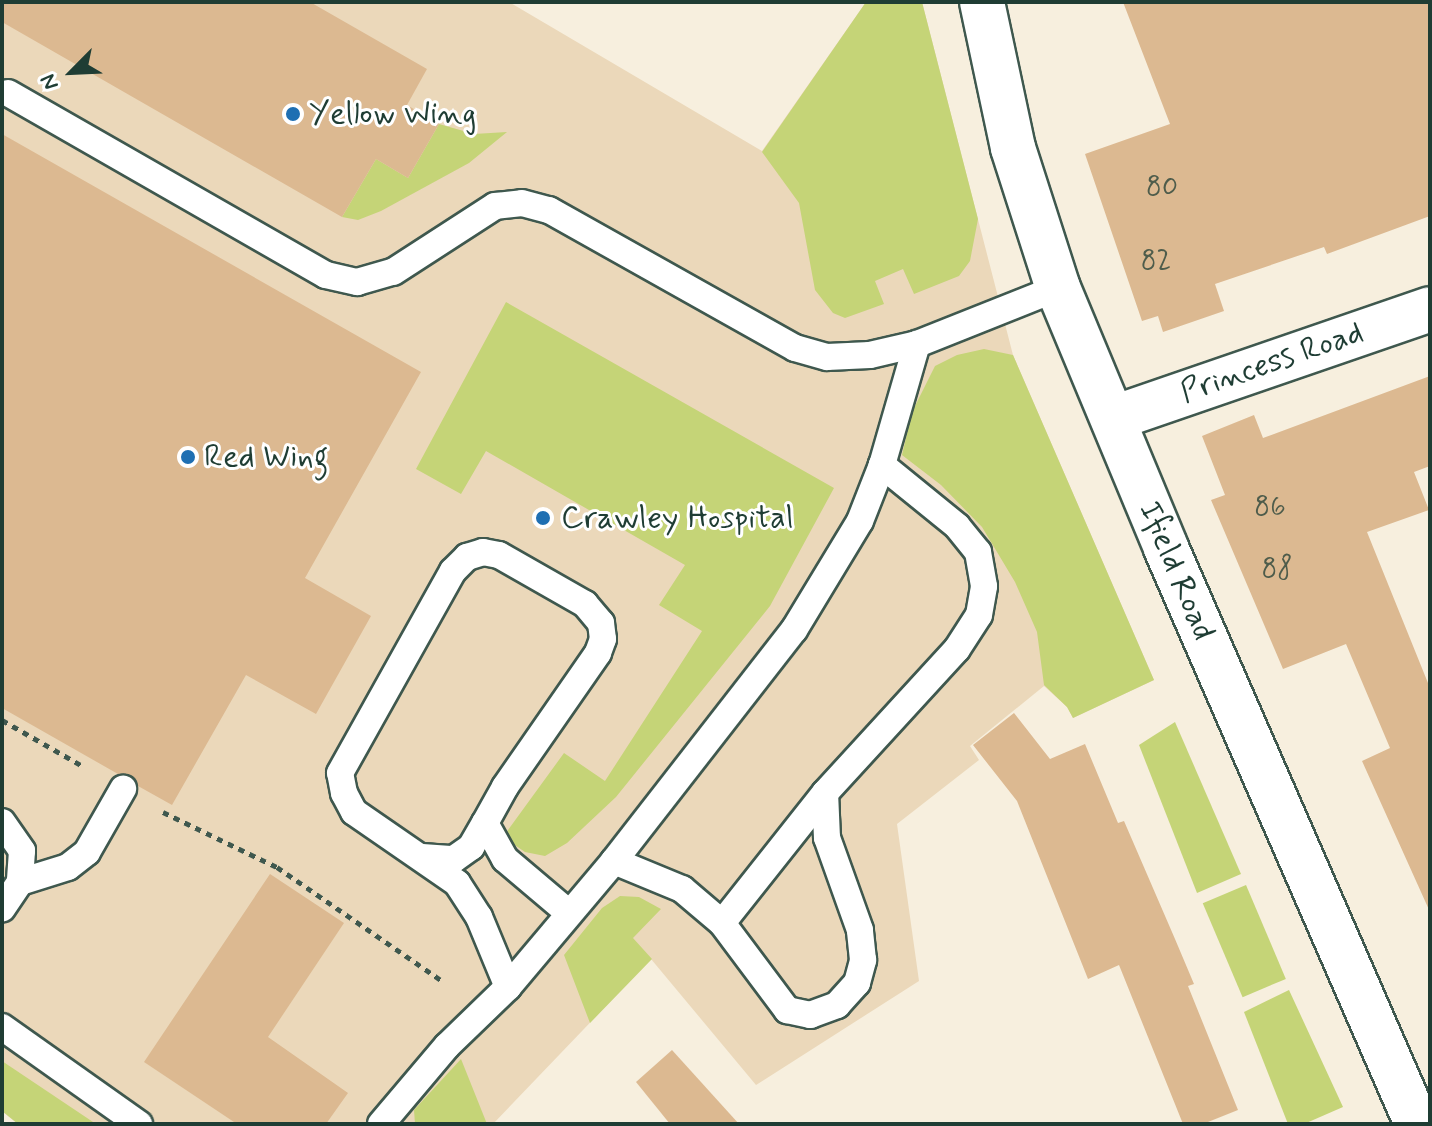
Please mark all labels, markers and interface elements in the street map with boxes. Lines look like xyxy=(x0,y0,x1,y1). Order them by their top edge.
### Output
north arrow xyxy=(32,32,112,112)
text: N xyxy=(34,69,66,94)
place label: Yellow Wing xyxy=(309,95,473,133)
marker: Yellow Wing xyxy=(284,105,302,123)
house number: 80 xyxy=(1146,171,1178,205)
house number: 82 xyxy=(1141,245,1171,279)
street label: Princess Road xyxy=(1176,314,1368,412)
place label: Red Wing xyxy=(204,438,333,476)
marker: Red Wing xyxy=(179,448,197,466)
house number: 86 xyxy=(1254,491,1286,525)
street label: Ifield Road xyxy=(1130,497,1222,645)
place label: Crawley Hospital xyxy=(561,499,801,537)
marker: Crawley Hospital xyxy=(532,507,554,529)
house number: 88 xyxy=(1261,553,1293,587)

